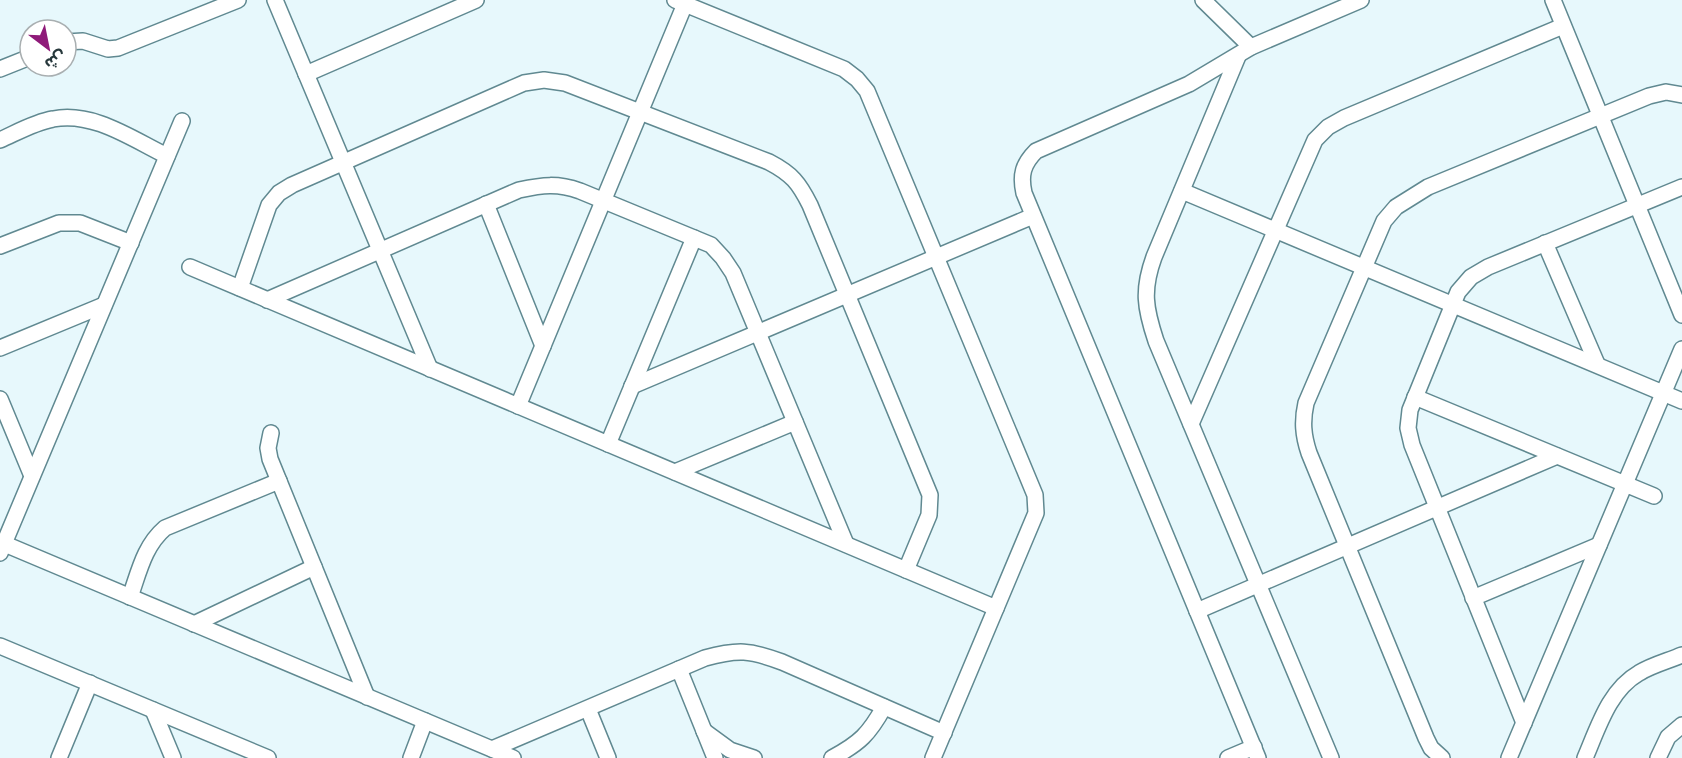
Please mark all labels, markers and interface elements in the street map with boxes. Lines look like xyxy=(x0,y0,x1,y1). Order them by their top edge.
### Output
north arrow xyxy=(18,18,78,78)
text: ش xyxy=(41,46,71,76)

